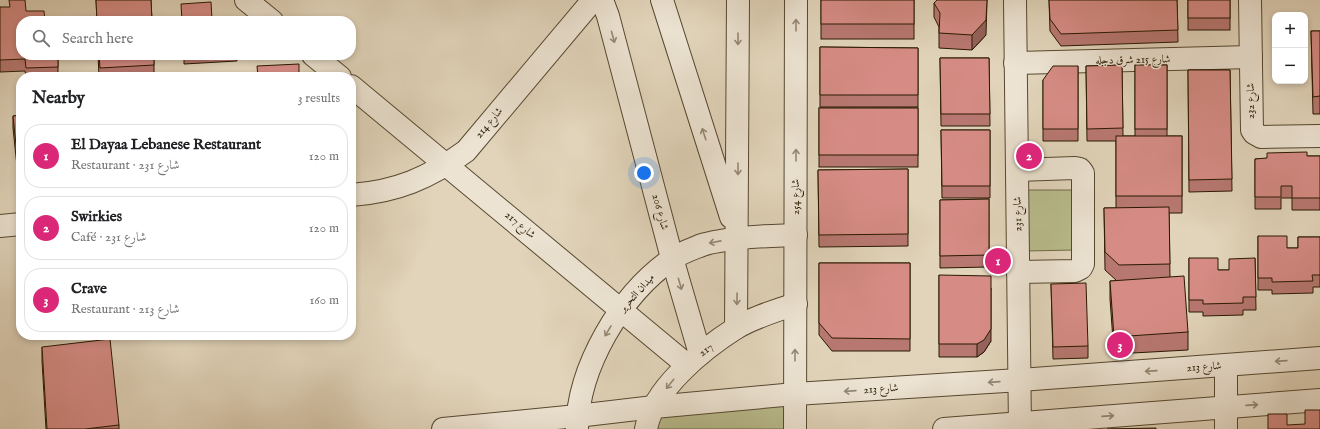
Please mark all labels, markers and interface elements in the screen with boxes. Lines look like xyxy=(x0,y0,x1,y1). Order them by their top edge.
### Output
map controls xyxy=(1272,12,1308,84)
button: + xyxy=(1272,12,1308,48)
search box xyxy=(16,16,356,60)
one-way arrow xyxy=(792,19,800,32)
icon: search xyxy=(30,27,52,49)
text: Search here xyxy=(62,29,133,48)
one-way arrow xyxy=(610,30,618,43)
one-way arrow xyxy=(734,32,742,45)
button: − xyxy=(1272,48,1308,84)
street label: شارع 215 شرق دجله xyxy=(1095,52,1171,70)
street label: شارع 232 xyxy=(1244,83,1260,119)
text: Nearby xyxy=(32,88,85,109)
text: 3 results xyxy=(298,90,340,107)
street label: شارع 214 xyxy=(472,105,508,143)
one-way arrow xyxy=(700,127,707,140)
text: El Dayaa Lebanese Restaurant xyxy=(71,135,261,154)
pin: 2 xyxy=(1016,141,1042,171)
text: 1 xyxy=(44,148,48,165)
text: 120 m xyxy=(309,148,339,165)
one-way arrow xyxy=(792,149,800,162)
text: Restaurant · شارع 231 xyxy=(71,157,180,174)
one-way arrow xyxy=(734,162,741,175)
your location xyxy=(634,163,654,183)
street label: شارع 254 xyxy=(789,179,805,215)
street label: شارع 206 xyxy=(647,192,672,232)
street label: شارع 231 xyxy=(1011,196,1027,232)
text: Swirkies xyxy=(71,207,122,226)
street label: شارع 217 xyxy=(500,208,538,243)
text: 2 xyxy=(43,220,49,237)
text: 120 m xyxy=(309,220,339,237)
text: Café · شارع 231 xyxy=(71,229,146,246)
one-way arrow xyxy=(709,238,722,246)
pin: 1 xyxy=(985,246,1011,276)
street label: ميدان التحرير xyxy=(615,271,658,316)
one-way arrow xyxy=(677,278,684,291)
text: Crave xyxy=(71,279,107,298)
text: 3 xyxy=(44,292,48,309)
text: 160 m xyxy=(309,292,339,309)
one-way arrow xyxy=(733,292,741,305)
text: Restaurant · شارع 213 xyxy=(71,301,180,318)
one-way arrow xyxy=(603,325,611,337)
pin: 3 xyxy=(1107,330,1133,360)
street label: 217 xyxy=(696,340,716,360)
one-way arrow xyxy=(791,349,799,362)
one-way arrow xyxy=(1275,357,1288,364)
street label: شارع 213 xyxy=(1186,359,1222,377)
one-way arrow xyxy=(1145,367,1158,374)
one-way arrow xyxy=(988,378,1001,386)
one-way arrow xyxy=(666,379,675,389)
street label: شارع 213 xyxy=(863,381,899,399)
one-way arrow xyxy=(844,387,857,395)
one-way arrow xyxy=(1245,402,1258,409)
one-way arrow xyxy=(1101,413,1114,420)

